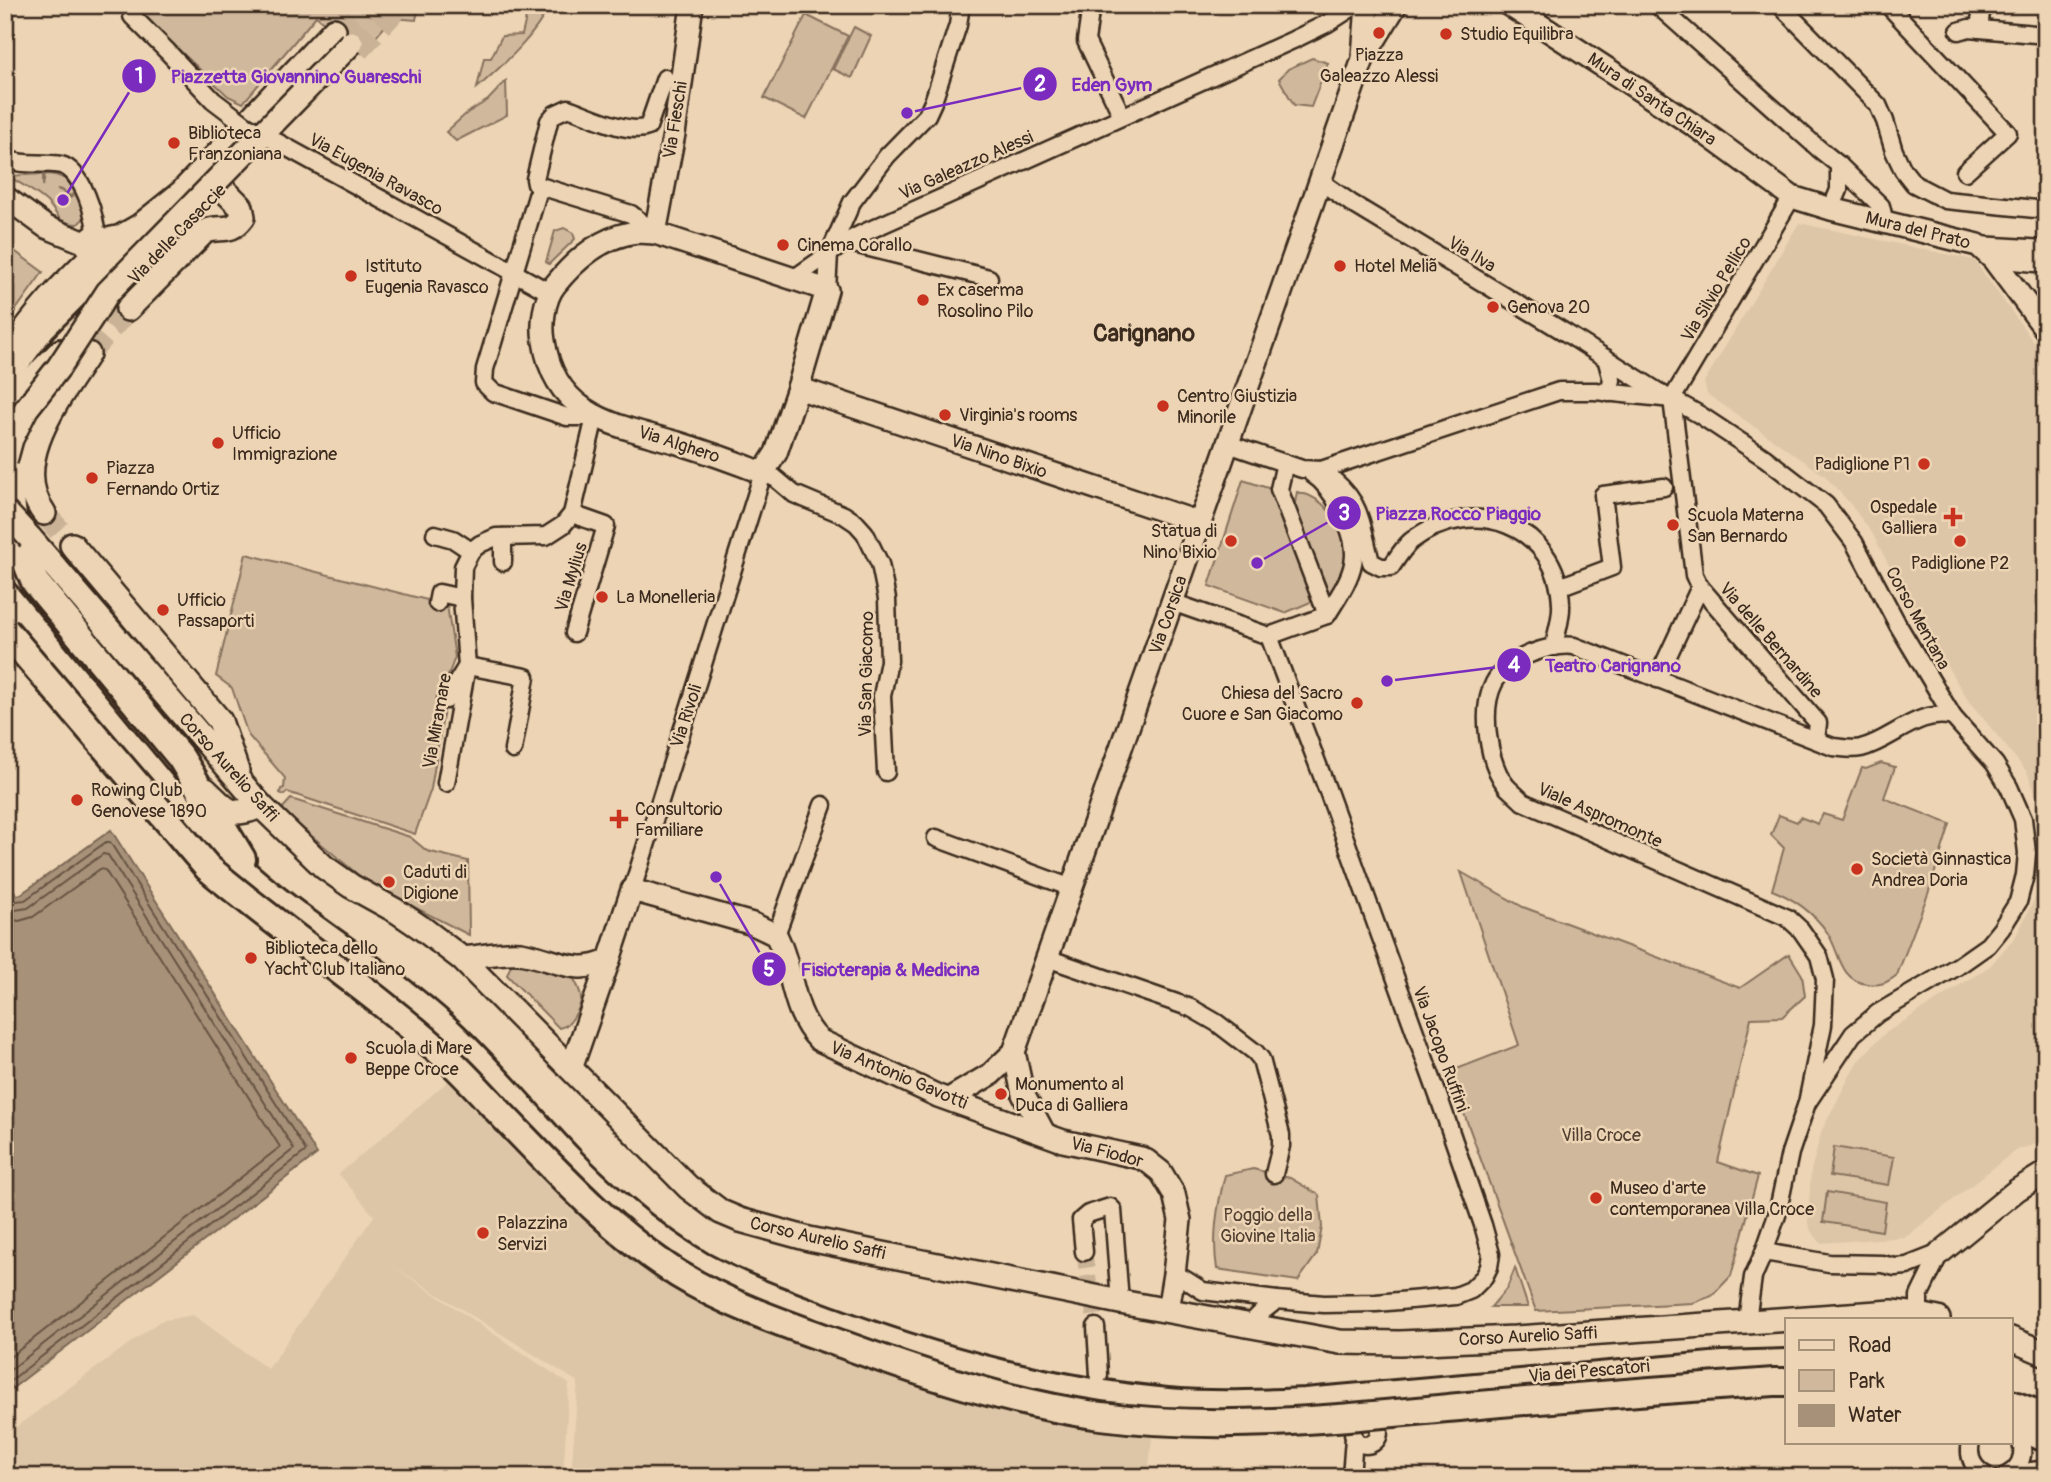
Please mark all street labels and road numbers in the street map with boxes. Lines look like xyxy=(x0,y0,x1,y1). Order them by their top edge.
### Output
street label: Mura di Santa Chiara xyxy=(1583,48,1721,151)
street label: Via Fieschi xyxy=(658,80,693,160)
street label: Via Galeazzo Alessi xyxy=(895,126,1037,205)
street label: Via Eugenia Ravasco xyxy=(305,128,447,221)
street label: Via delle Casaccie xyxy=(123,179,231,290)
street label: Mura del Prato xyxy=(1863,206,1973,255)
street label: Via Ilva xyxy=(1443,231,1500,278)
street label: Via Silvio Pellico xyxy=(1676,232,1757,346)
street label: Via Alghero xyxy=(635,420,723,469)
street label: Via Nino Bixio xyxy=(947,429,1051,484)
street label: Via Mylius xyxy=(550,540,593,615)
street label: Corso Mentana xyxy=(1880,563,1955,674)
street label: Via Corsica xyxy=(1144,573,1193,658)
street label: Via delle Bernardine xyxy=(1714,577,1827,703)
street label: Via San Giacomo xyxy=(854,610,879,737)
street label: Via Miramare xyxy=(418,671,457,771)
street label: Via Rivoli xyxy=(665,681,708,751)
street label: Corso Aurelio Saffi xyxy=(174,708,284,827)
street label: Viale Aspromonte xyxy=(1534,778,1666,853)
street label: Via Jacopo Ruffini xyxy=(1407,983,1474,1115)
street label: Via Antonio Gavotti xyxy=(826,1036,971,1115)
street label: Via Fiodor xyxy=(1068,1132,1146,1173)
street label: Corso Aurelio Saffi xyxy=(748,1212,888,1265)
street label: Corso Aurelio Saffi xyxy=(1458,1321,1598,1352)
street label: Via dei Pescatori xyxy=(1527,1355,1651,1388)

